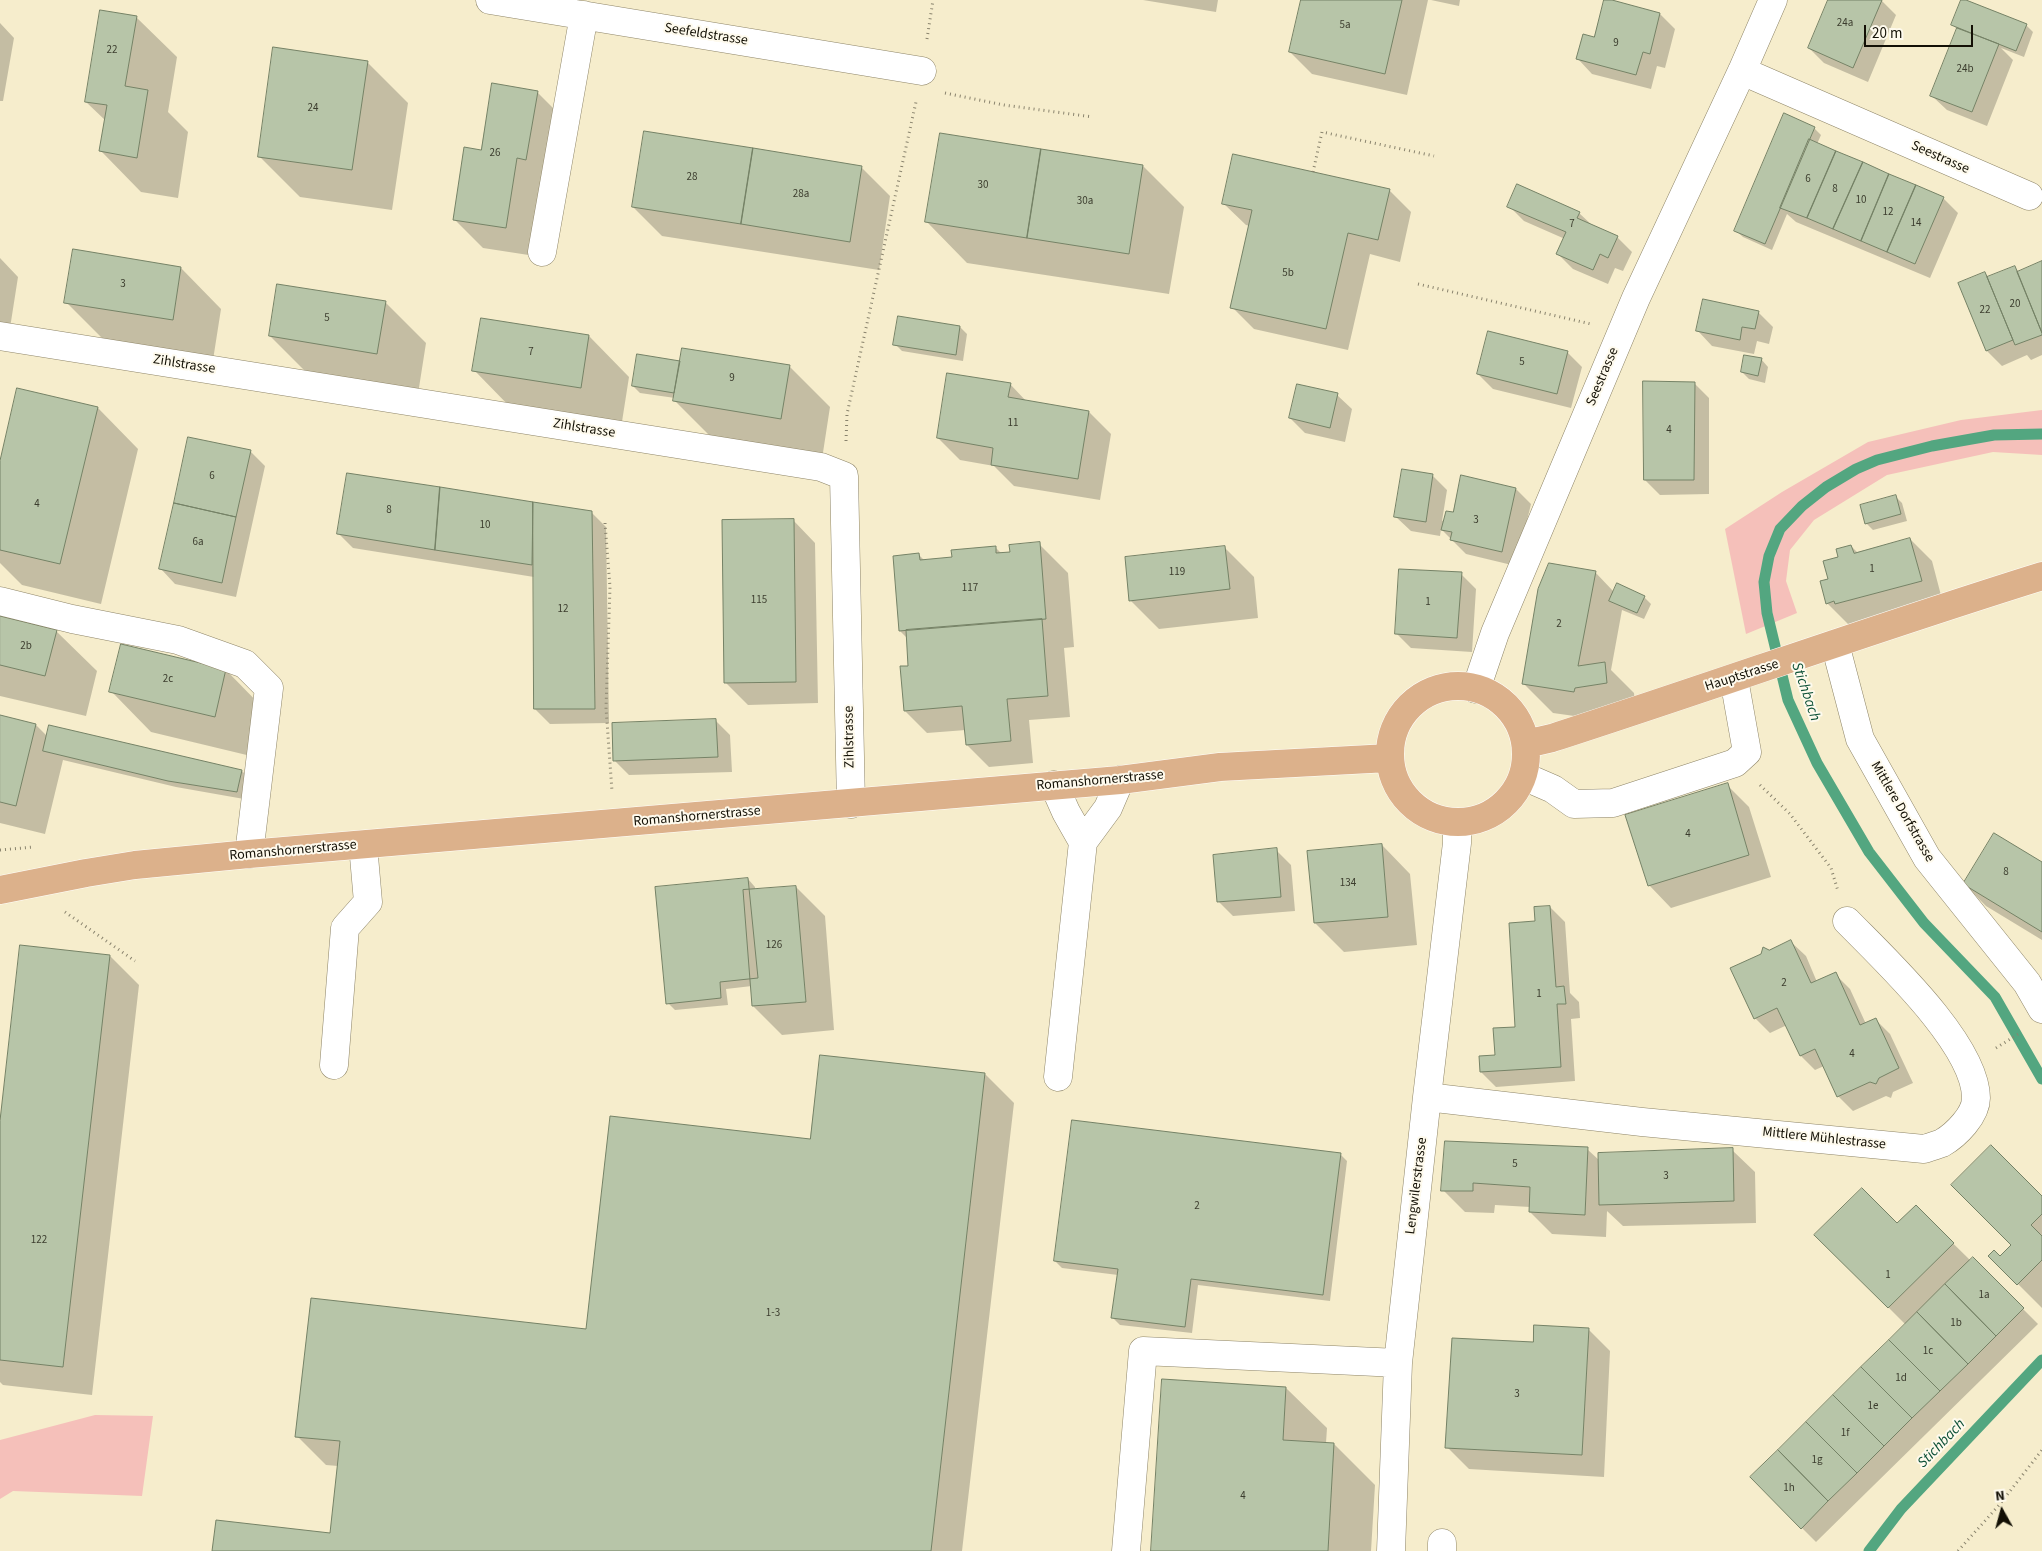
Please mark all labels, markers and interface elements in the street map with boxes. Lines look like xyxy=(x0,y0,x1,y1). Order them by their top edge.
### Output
scale bar xyxy=(1867,15,1976,47)
house number: 24a xyxy=(1837,17,1853,31)
house number: 5a xyxy=(1339,19,1351,33)
street label: Seefeldstrasse xyxy=(663,20,749,50)
text: 20 m xyxy=(1872,23,1902,44)
house number: 9 xyxy=(1613,37,1619,51)
house number: 22 xyxy=(107,44,117,58)
house number: 24b xyxy=(1956,63,1974,77)
house number: 24 xyxy=(308,102,318,116)
street label: Seestrasse xyxy=(1908,138,1972,178)
house number: 26 xyxy=(490,147,500,161)
house number: 28 xyxy=(687,171,697,185)
house number: 6 xyxy=(1805,173,1811,187)
house number: 30 xyxy=(978,179,988,193)
house number: 8 xyxy=(1832,183,1838,197)
house number: 28a xyxy=(793,188,809,202)
house number: 10 xyxy=(1856,194,1866,208)
house number: 30a xyxy=(1077,195,1093,209)
house number: 12 xyxy=(1883,206,1893,220)
house number: 14 xyxy=(1911,217,1921,231)
house number: 7 xyxy=(1569,218,1575,232)
house number: 5b xyxy=(1282,267,1294,281)
house number: 3 xyxy=(120,278,126,292)
house number: 20 xyxy=(2010,298,2020,312)
house number: 22 xyxy=(1980,304,1990,318)
house number: 5 xyxy=(324,312,330,326)
street label: Seestrasse xyxy=(1583,345,1623,409)
house number: 7 xyxy=(528,346,534,360)
street label: Zihlstrasse xyxy=(152,352,216,378)
house number: 5 xyxy=(1519,356,1525,370)
house number: 9 xyxy=(729,372,735,386)
street label: Zihlstrasse xyxy=(552,416,616,442)
house number: 11 xyxy=(1008,417,1018,431)
house number: 4 xyxy=(1666,424,1672,438)
house number: 6 xyxy=(209,470,215,484)
house number: 4 xyxy=(34,498,40,512)
house number: 8 xyxy=(386,504,392,518)
house number: 3 xyxy=(1473,514,1479,528)
house number: 10 xyxy=(480,519,490,533)
house number: 6a xyxy=(192,536,204,550)
house number: 1 xyxy=(1869,563,1875,577)
house number: 119 xyxy=(1169,566,1185,580)
house number: 117 xyxy=(962,582,978,596)
house number: 115 xyxy=(751,594,767,608)
house number: 1 xyxy=(1425,596,1431,610)
house number: 12 xyxy=(558,603,568,617)
house number: 2 xyxy=(1556,618,1562,632)
house number: 2b xyxy=(20,640,32,654)
street label: Hauptstrasse xyxy=(1703,656,1781,696)
water label: Stichbach xyxy=(1787,660,1823,724)
house number: 2c xyxy=(163,673,173,687)
street label: Zihlstrasse xyxy=(841,705,859,769)
street label: Mittlere Dorfstrasse xyxy=(1866,759,1938,865)
street label: Romanshornerstrasse xyxy=(1036,767,1164,795)
street label: Romanshornerstrasse xyxy=(633,803,761,831)
house number: 4 xyxy=(1685,828,1691,842)
street label: Romanshornerstrasse xyxy=(229,837,357,865)
house number: 8 xyxy=(2003,866,2009,880)
house number: 134 xyxy=(1340,877,1356,891)
house number: 126 xyxy=(766,939,782,953)
house number: 2 xyxy=(1781,977,1787,991)
house number: 1 xyxy=(1536,988,1542,1002)
house number: 4 xyxy=(1849,1048,1855,1062)
street label: Mittlere Mühlestrasse xyxy=(1761,1124,1887,1154)
street label: Lengwilerstrasse xyxy=(1403,1137,1431,1235)
house number: 5 xyxy=(1512,1158,1518,1172)
house number: 3 xyxy=(1663,1170,1669,1184)
house number: 2 xyxy=(1194,1200,1200,1214)
house number: 122 xyxy=(31,1234,47,1248)
house number: 1 xyxy=(1885,1269,1891,1283)
house number: 1a xyxy=(1978,1289,1990,1303)
house number: 1-3 xyxy=(766,1307,780,1321)
house number: 1b xyxy=(1950,1317,1962,1331)
house number: 1c xyxy=(1923,1345,1933,1359)
house number: 1d xyxy=(1895,1372,1907,1386)
house number: 3 xyxy=(1514,1388,1520,1402)
house number: 1e xyxy=(1868,1400,1878,1414)
water label: Stichbach xyxy=(1914,1416,1970,1472)
house number: 1f xyxy=(1841,1427,1849,1441)
house number: 1g xyxy=(1811,1454,1823,1468)
house number: 1h xyxy=(1783,1482,1795,1496)
north arrow xyxy=(1977,1486,2027,1536)
text: N xyxy=(1994,1486,2006,1507)
house number: 4 xyxy=(1240,1490,1246,1504)

